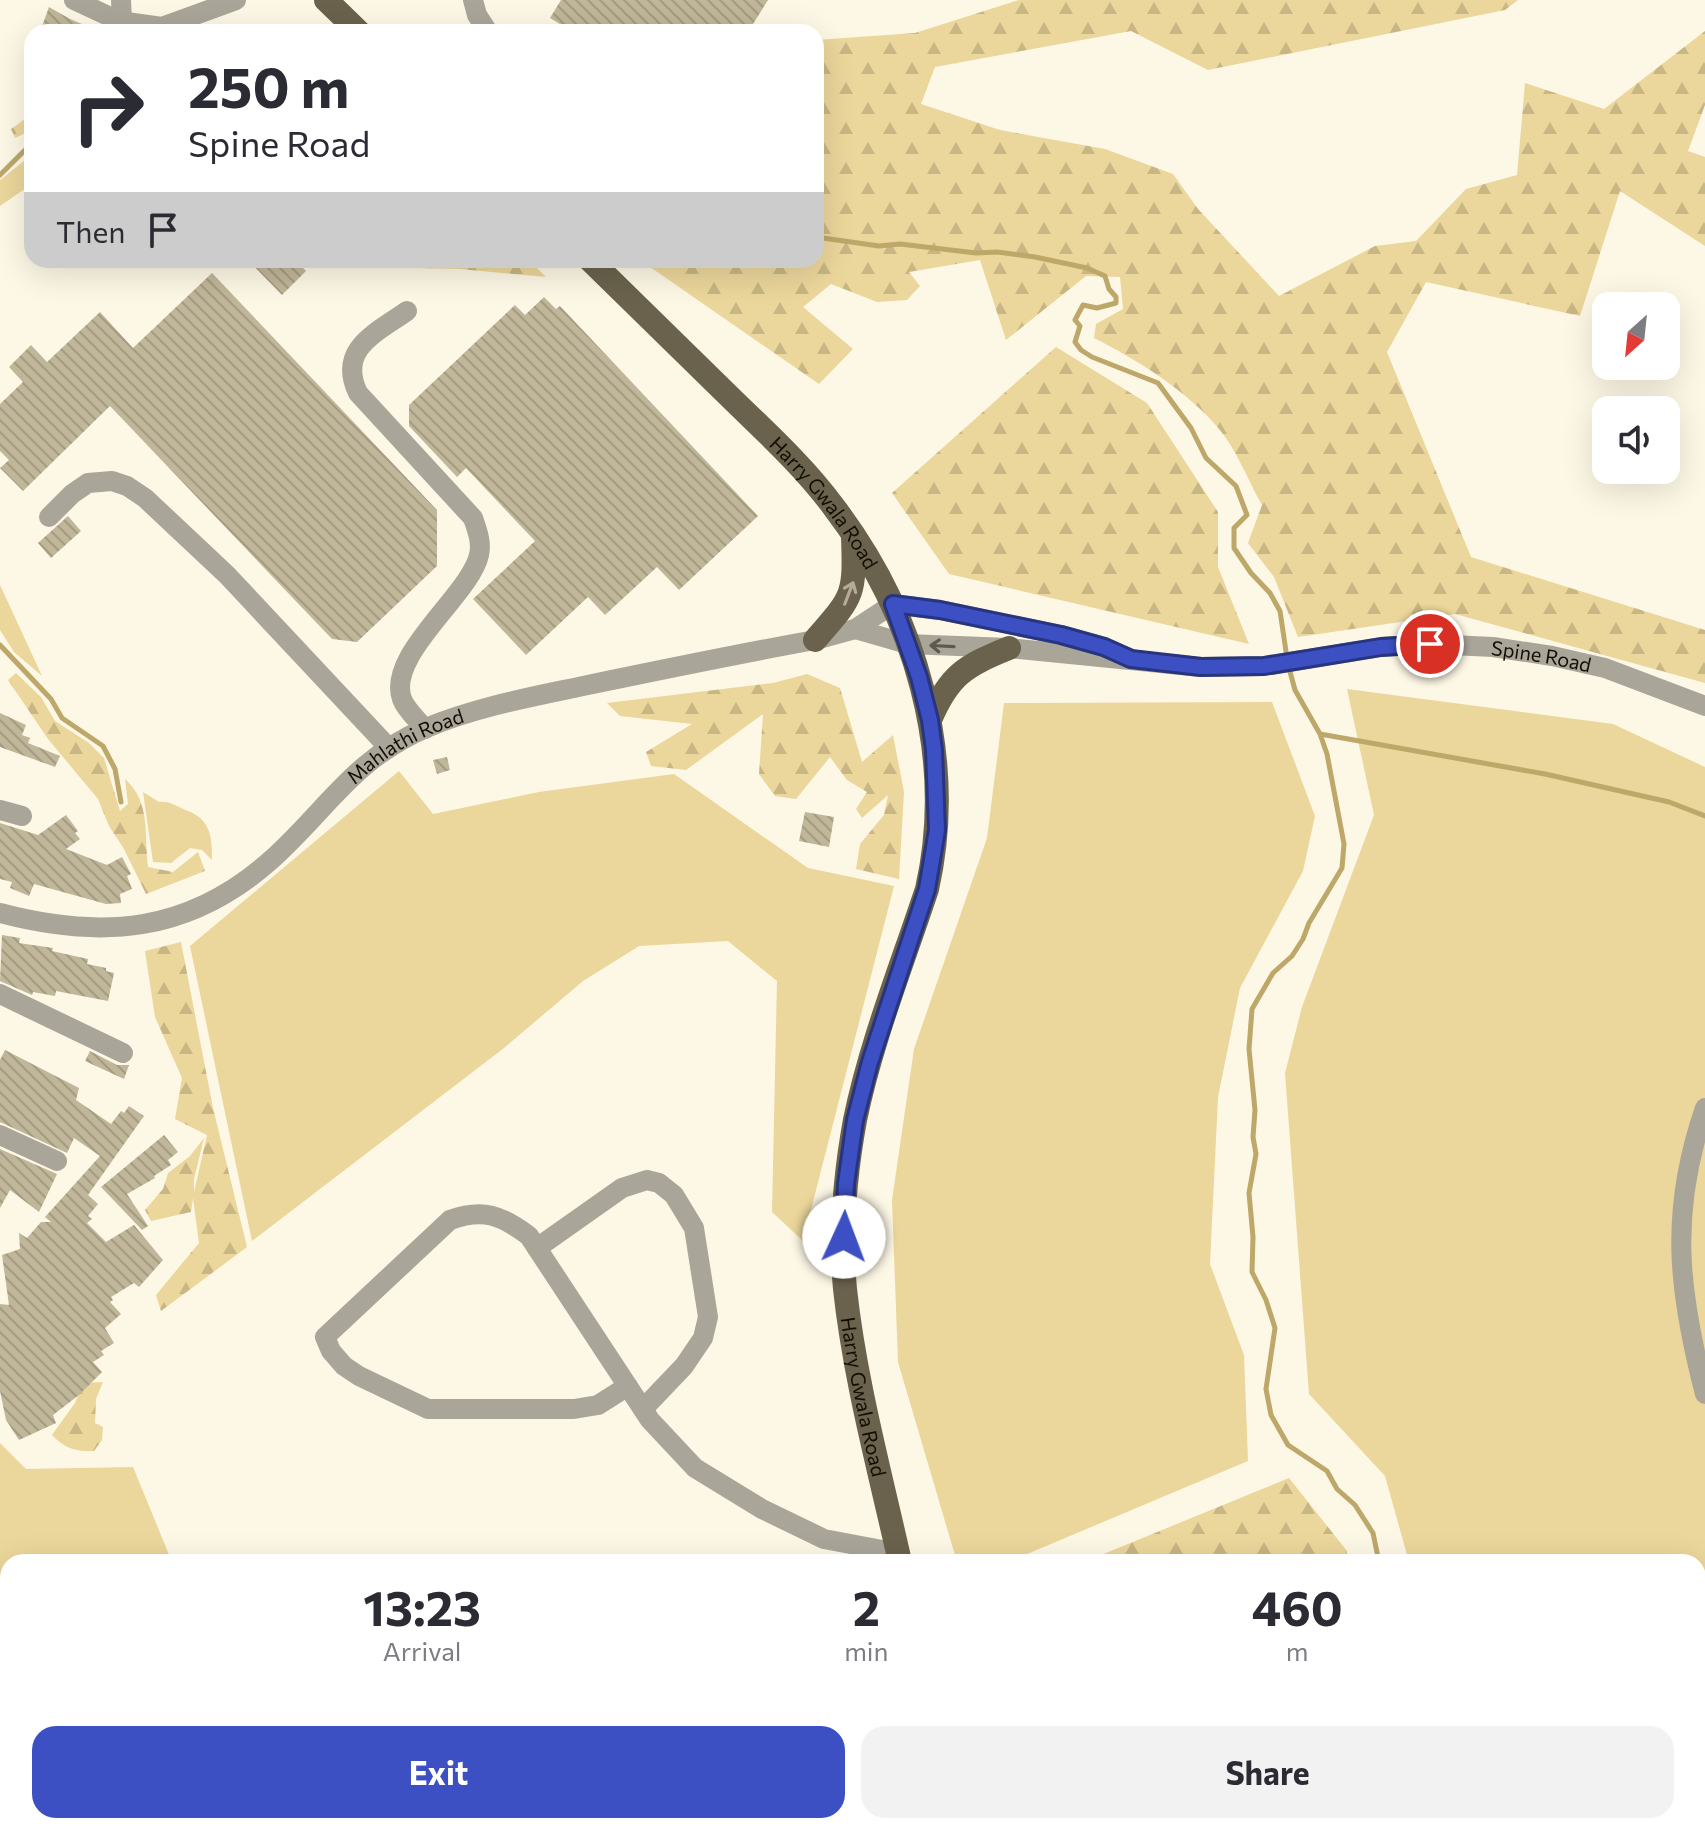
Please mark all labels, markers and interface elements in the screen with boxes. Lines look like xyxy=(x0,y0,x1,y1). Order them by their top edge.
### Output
text: 250 m xyxy=(188,51,349,120)
icon: right xyxy=(56,56,160,160)
text: Spine Road xyxy=(188,120,370,164)
icon: arrive xyxy=(141,208,185,252)
text: Then xyxy=(56,212,125,249)
north arrow xyxy=(1592,292,1680,380)
map controls xyxy=(1592,292,1680,484)
button: sound xyxy=(1592,396,1680,484)
street label: Harry Gwala Road xyxy=(765,431,884,573)
one-way arrow xyxy=(843,581,857,606)
pin xyxy=(1396,610,1464,678)
icon: arrive xyxy=(1408,622,1452,666)
street label: Spine Road xyxy=(1490,635,1594,677)
one-way arrow xyxy=(929,638,956,653)
street label: Mahlathi Road xyxy=(341,703,467,788)
position arrow xyxy=(802,1195,886,1279)
street label: Harry Gwala Road xyxy=(837,1315,892,1479)
text: 13:23 xyxy=(363,1577,481,1636)
text: 2 xyxy=(853,1577,880,1636)
text: 460 xyxy=(1252,1577,1343,1636)
text: Arrival xyxy=(383,1635,461,1666)
text: min xyxy=(844,1635,888,1666)
text: m xyxy=(1286,1635,1309,1666)
button: Exit xyxy=(32,1726,845,1818)
button: Share xyxy=(861,1726,1674,1818)

